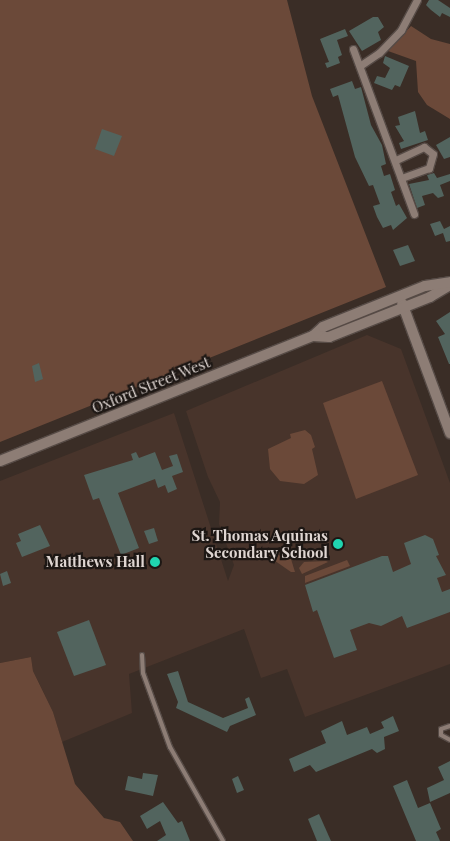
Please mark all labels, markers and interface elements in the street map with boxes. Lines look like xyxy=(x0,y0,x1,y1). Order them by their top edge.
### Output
street label: Oxford Street West xyxy=(89,353,213,417)
place label: St. Thomas Aquinas Secondary School xyxy=(191,526,328,561)
marker: St. Thomas Aquinas Secondary School xyxy=(332,538,344,550)
place label: Matthews Hall xyxy=(46,553,145,571)
marker: Matthews Hall xyxy=(149,556,161,568)

